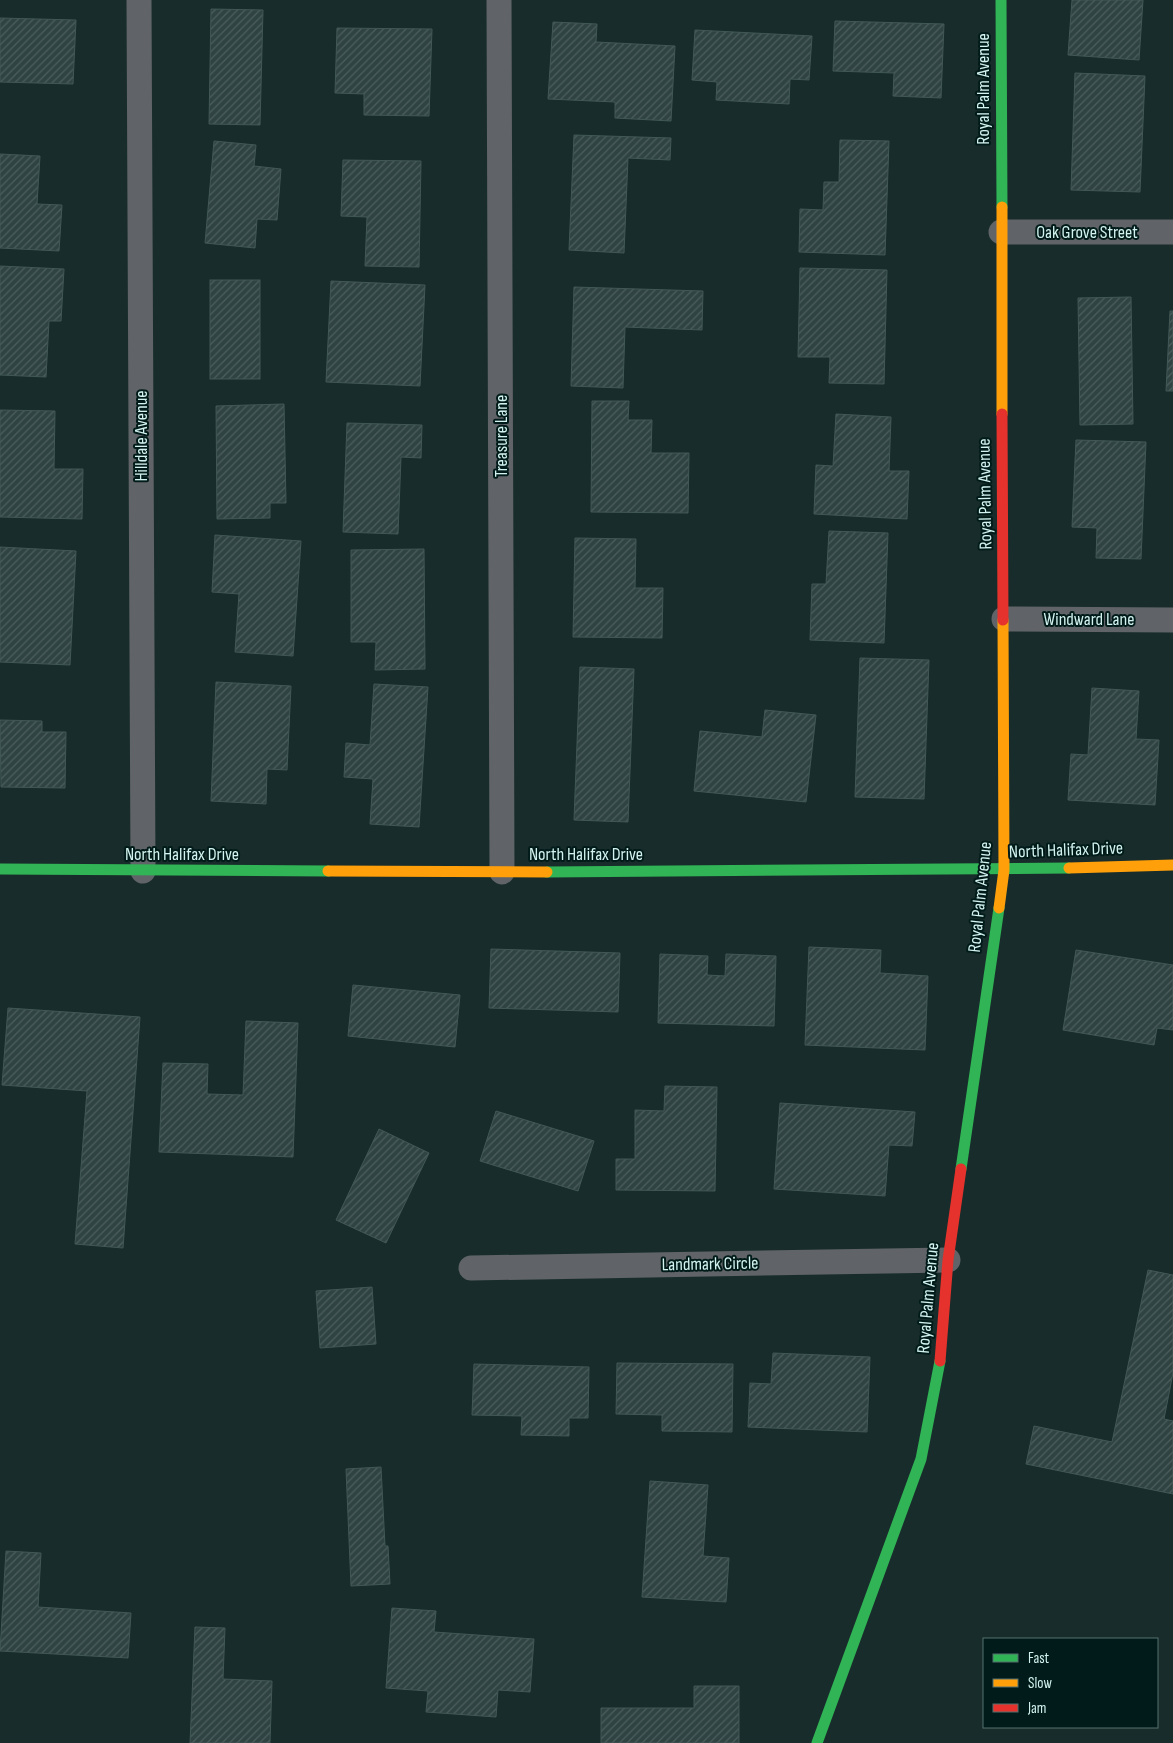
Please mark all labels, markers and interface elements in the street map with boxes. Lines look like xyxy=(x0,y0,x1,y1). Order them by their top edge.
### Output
street label: Royal Palm Avenue xyxy=(973,33,994,145)
street label: Oak Grove Street xyxy=(1036,222,1138,243)
street label: Hilldale Avenue xyxy=(131,390,152,482)
street label: Treasure Lane xyxy=(491,395,512,477)
street label: Royal Palm Avenue xyxy=(974,438,996,550)
street label: Windward Lane xyxy=(1044,609,1134,630)
street label: North Halifax Drive xyxy=(1009,838,1123,862)
street label: Royal Palm Avenue xyxy=(964,841,996,953)
street label: North Halifax Drive xyxy=(125,844,239,865)
street label: North Halifax Drive xyxy=(529,844,643,865)
street label: Royal Palm Avenue xyxy=(913,1242,943,1354)
street label: Landmark Circle xyxy=(661,1253,759,1275)
legend xyxy=(983,1638,1158,1728)
text: Fast xyxy=(1028,1649,1050,1668)
text: Slow xyxy=(1028,1674,1052,1693)
text: Jam xyxy=(1027,1699,1046,1718)

